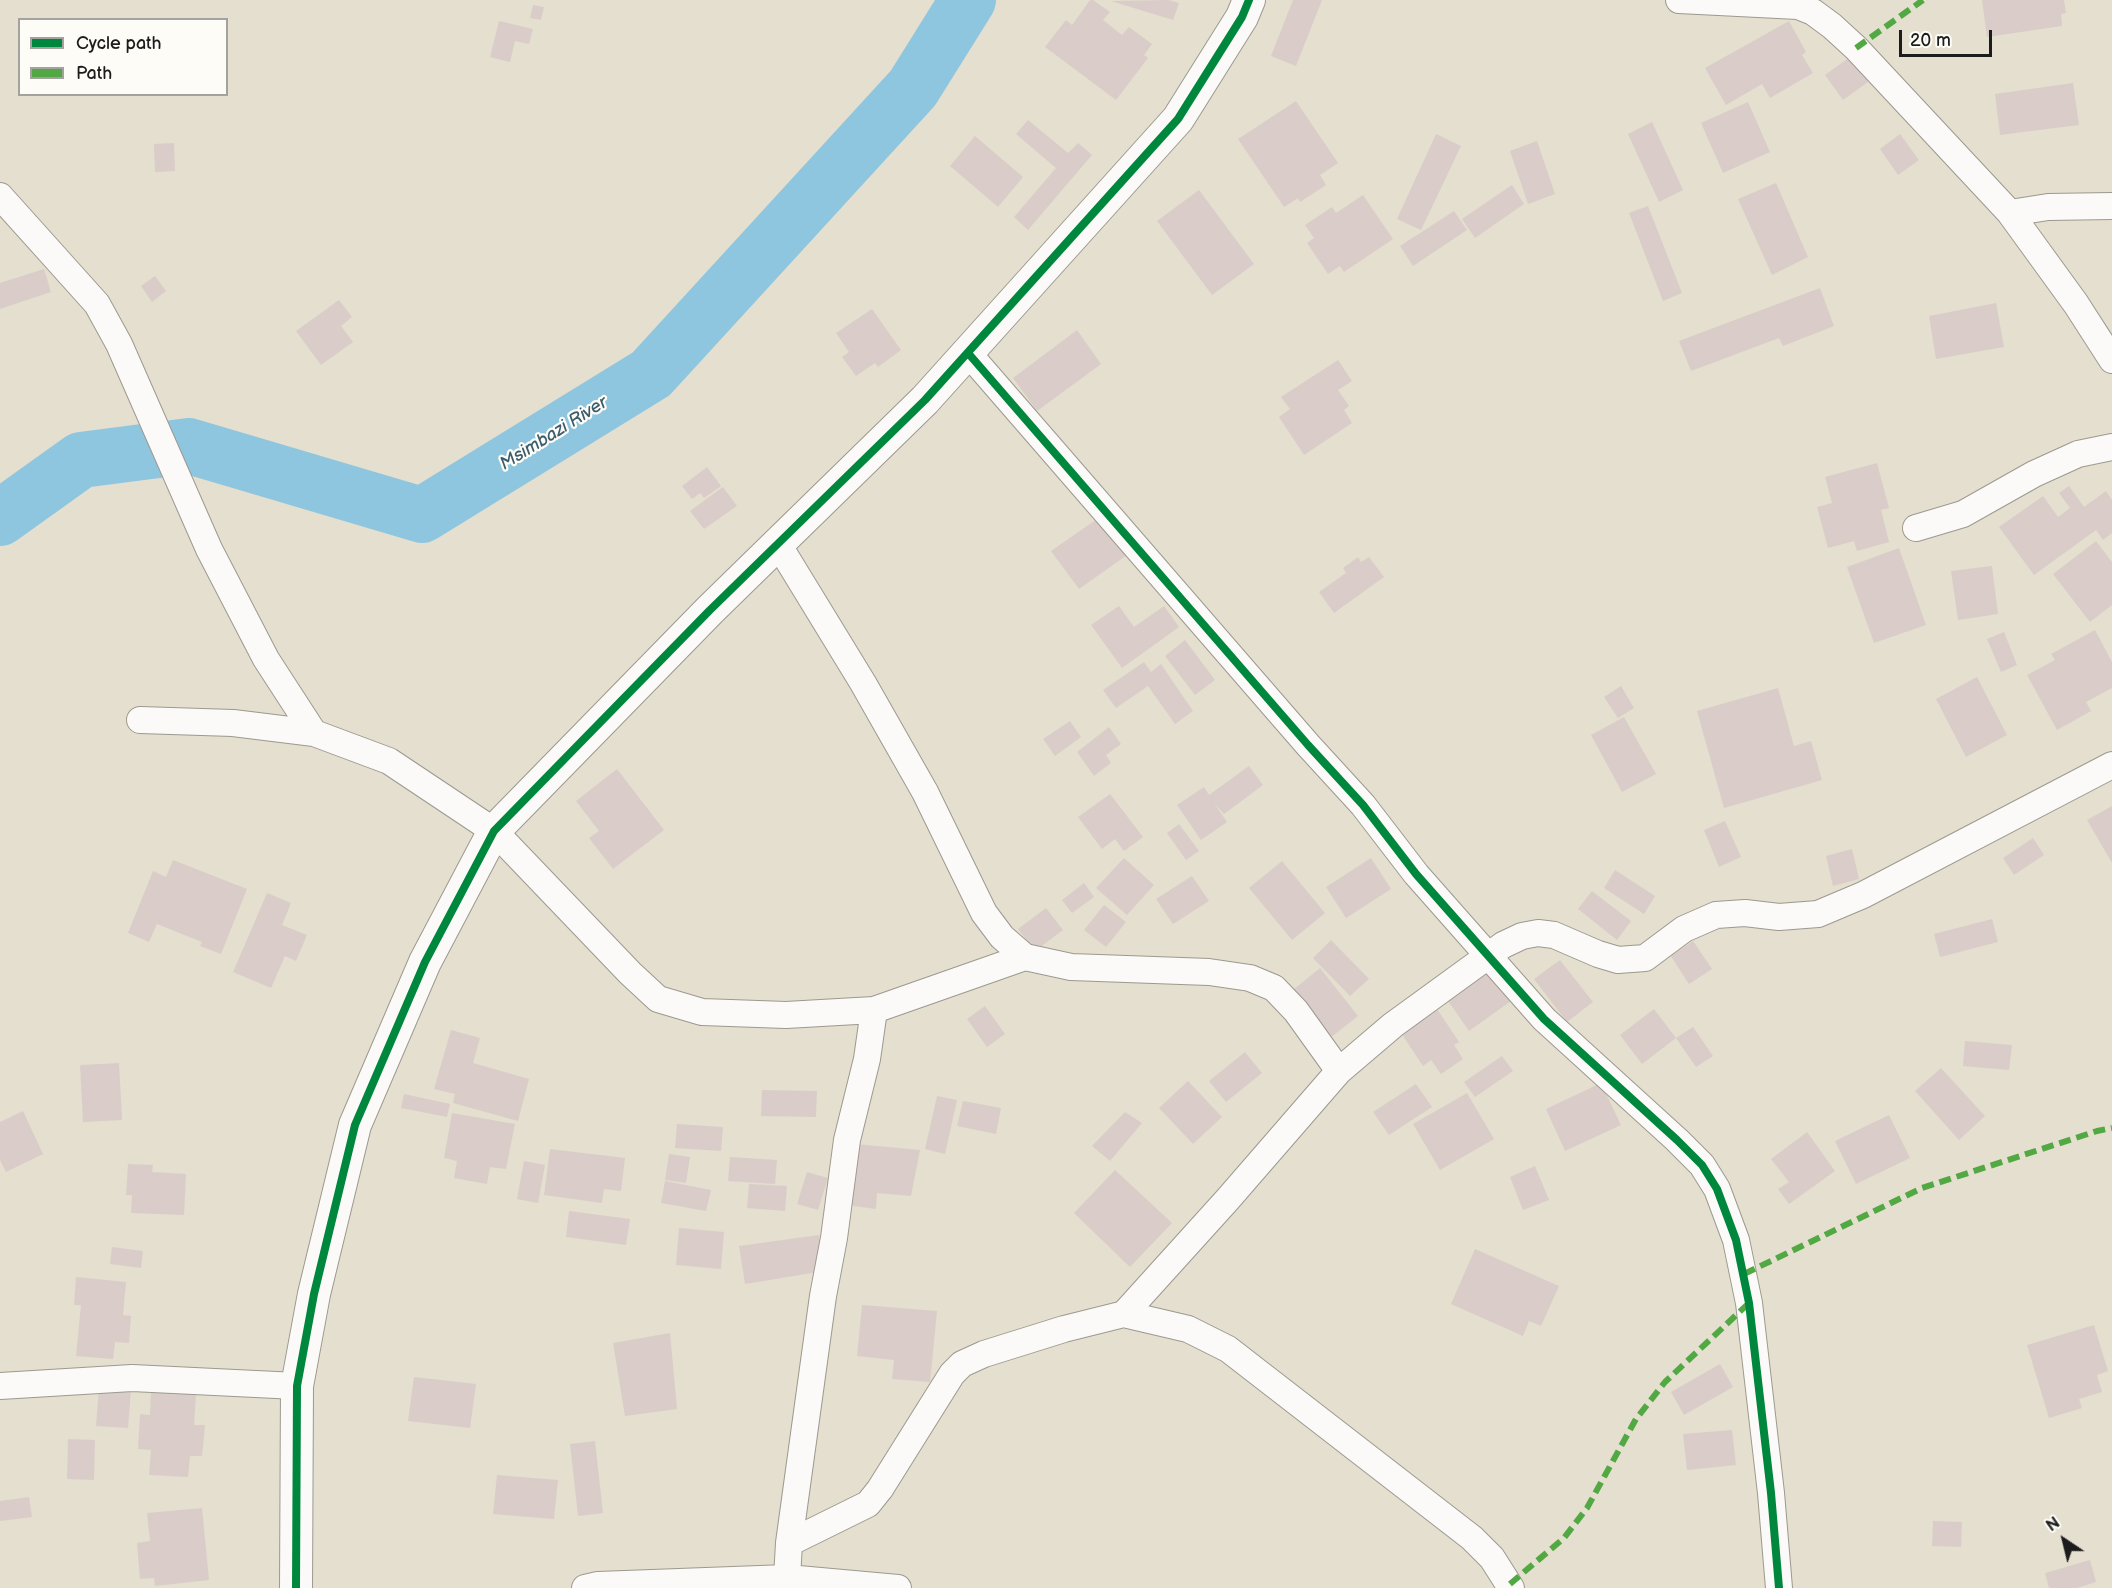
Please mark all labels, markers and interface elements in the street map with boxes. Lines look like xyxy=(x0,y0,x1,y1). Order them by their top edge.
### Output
legend xyxy=(18,18,228,96)
scale bar xyxy=(1902,18,1995,56)
text: 20 m xyxy=(1910,30,1951,51)
text: Cycle path xyxy=(76,33,162,54)
text: Path xyxy=(76,63,112,84)
water label: Msimbazi River xyxy=(496,392,612,476)
north arrow xyxy=(2034,1510,2094,1570)
text: N xyxy=(2043,1514,2064,1536)

